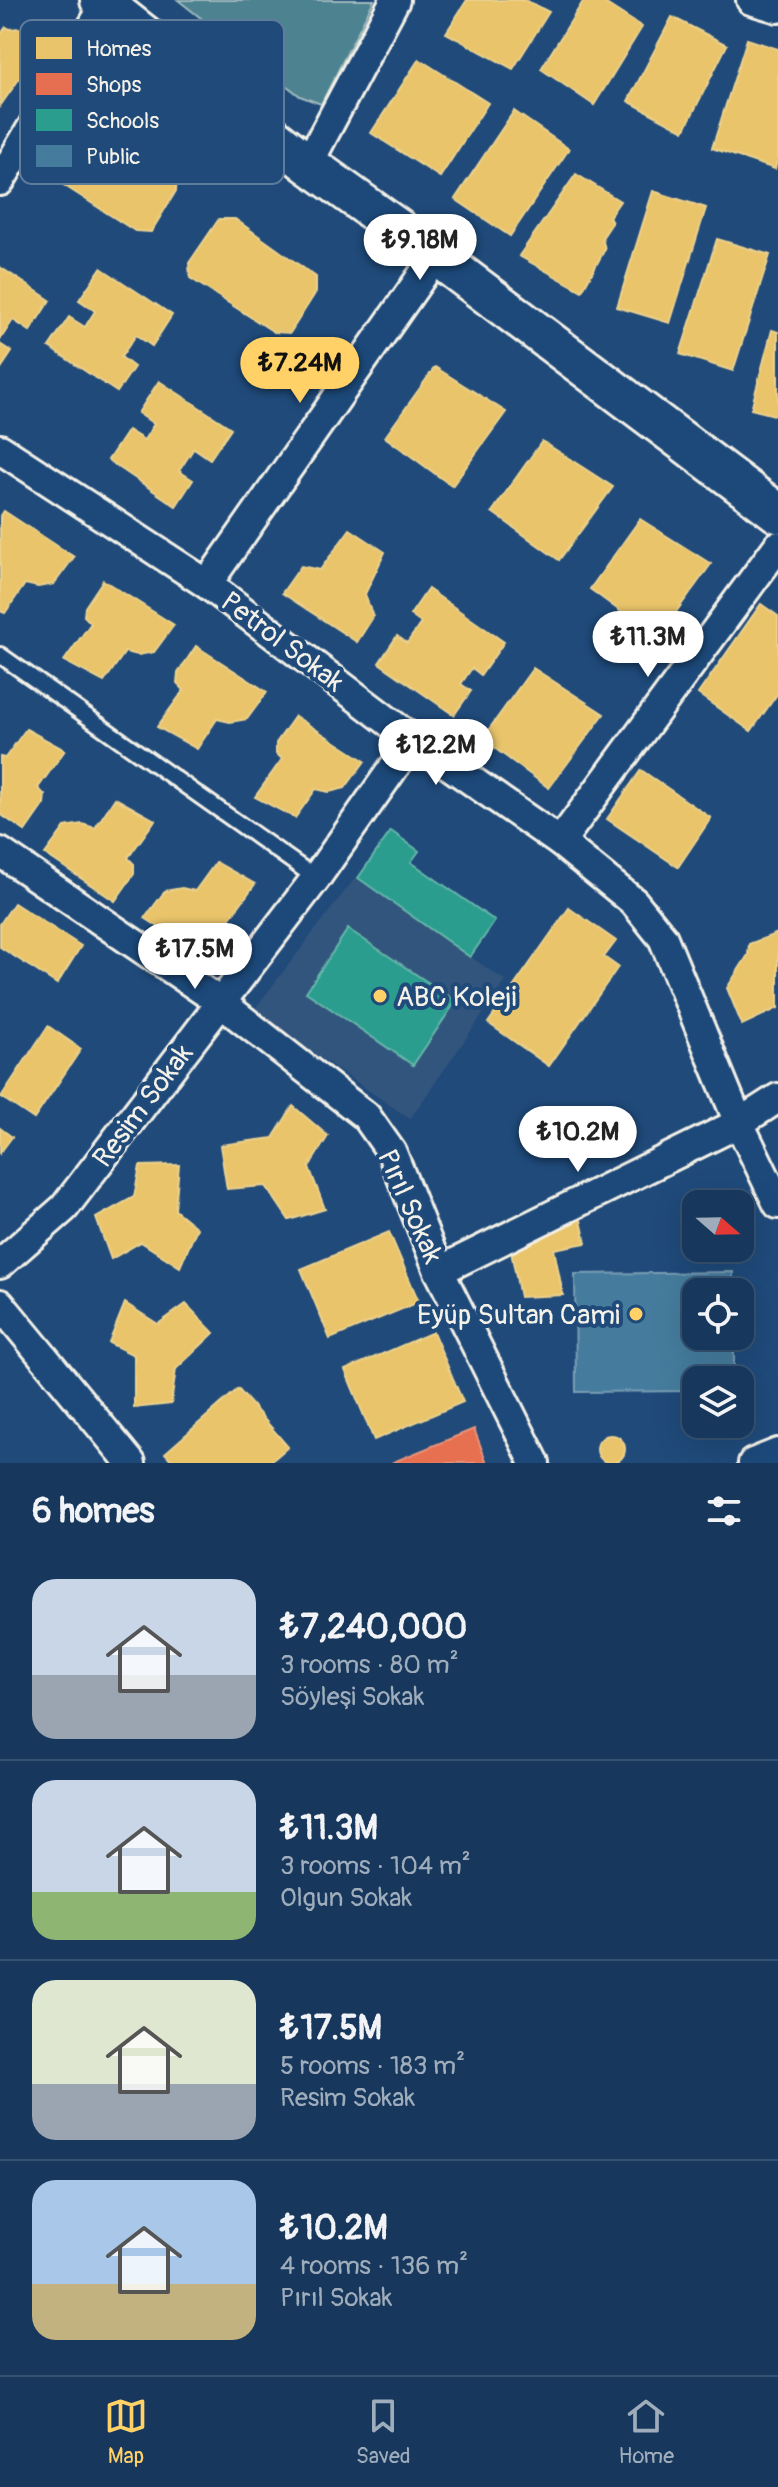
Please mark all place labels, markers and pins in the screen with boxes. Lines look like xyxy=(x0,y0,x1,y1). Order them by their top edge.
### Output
pin: ₺9.18M xyxy=(355,214,485,282)
pin: ₺7.24M xyxy=(235,337,365,405)
pin: ₺11.3M xyxy=(583,611,713,679)
pin: ₺12.2M xyxy=(371,719,501,787)
pin: ₺17.5M xyxy=(130,923,260,991)
place label: ABC Koleji xyxy=(396,980,516,1015)
marker: ABC Koleji xyxy=(371,987,389,1005)
pin: ₺10.2M xyxy=(513,1106,643,1174)
place label: Eyüp Sultan Cami xyxy=(417,1298,620,1333)
marker: Eyüp Sultan Cami xyxy=(627,1305,645,1323)

